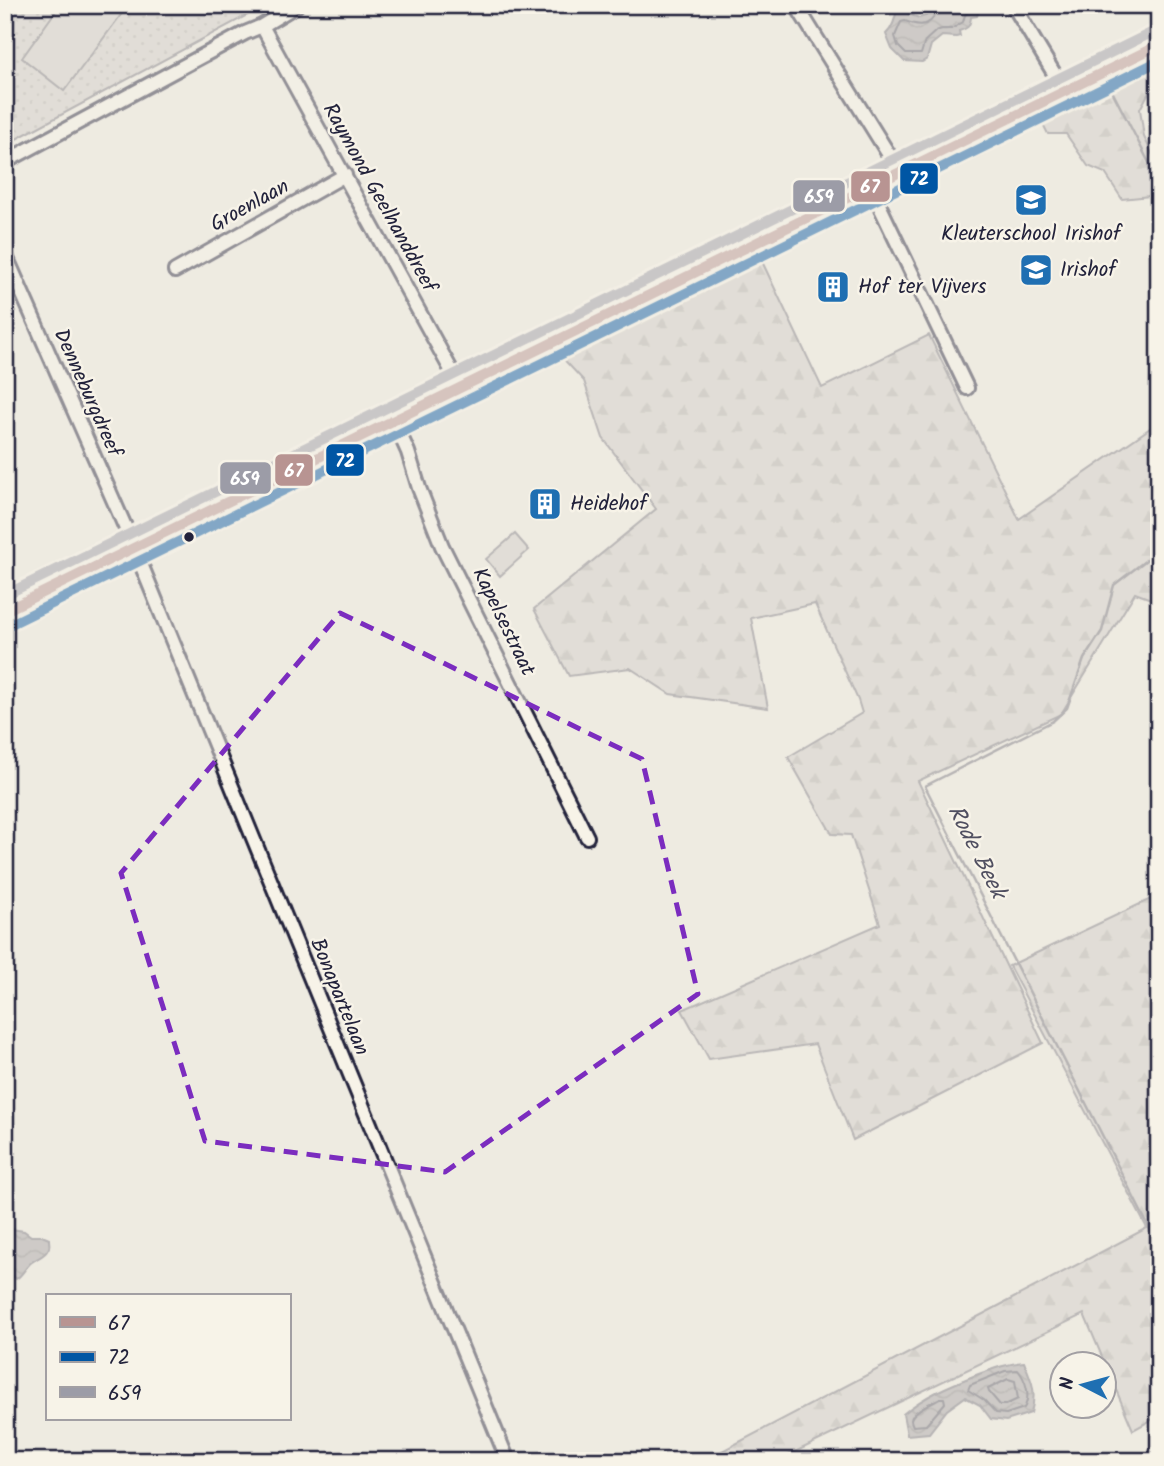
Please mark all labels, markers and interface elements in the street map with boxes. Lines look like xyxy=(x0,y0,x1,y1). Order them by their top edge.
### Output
street label: Raymond Geelhanddreef xyxy=(313,97,446,301)
line badge: 72 xyxy=(899,162,939,195)
text: 72 xyxy=(909,165,929,195)
line badge: 67 xyxy=(850,170,891,203)
street label: Groenlaan xyxy=(204,171,296,241)
text: 67 xyxy=(860,173,881,203)
line badge: 659 xyxy=(792,179,846,213)
school or university icon: Kleuterschool Irishof xyxy=(1012,181,1050,219)
text: 659 xyxy=(804,183,834,213)
place label: Kleuterschool Irishof xyxy=(941,218,1123,251)
school or university icon: Irishof xyxy=(1017,251,1055,289)
place label: Irishof xyxy=(1060,254,1118,287)
building icon: Hof ter Vijvers xyxy=(814,268,852,306)
place label: Hof ter Vijvers xyxy=(858,271,987,304)
street label: Denneburgdreef xyxy=(44,324,131,464)
line badge: 72 xyxy=(325,443,365,477)
text: 72 xyxy=(335,447,355,477)
line badge: 67 xyxy=(274,453,314,487)
text: 67 xyxy=(284,457,305,487)
line badge: 659 xyxy=(219,461,272,495)
text: 659 xyxy=(230,465,260,495)
building icon: Heidehof xyxy=(526,485,564,523)
place label: Heidehof xyxy=(570,488,649,521)
unlabelled marker xyxy=(182,530,196,544)
street label: Kapelsestraat xyxy=(462,562,544,683)
water label: Rode Beek xyxy=(937,799,1016,908)
street label: Bonapartelaan xyxy=(300,933,378,1061)
legend xyxy=(46,1294,290,1420)
text: 67 xyxy=(108,1308,131,1341)
text: 72 xyxy=(108,1342,130,1375)
north arrow xyxy=(1048,1350,1118,1420)
text: N xyxy=(1053,1376,1084,1391)
text: 659 xyxy=(108,1378,141,1411)

